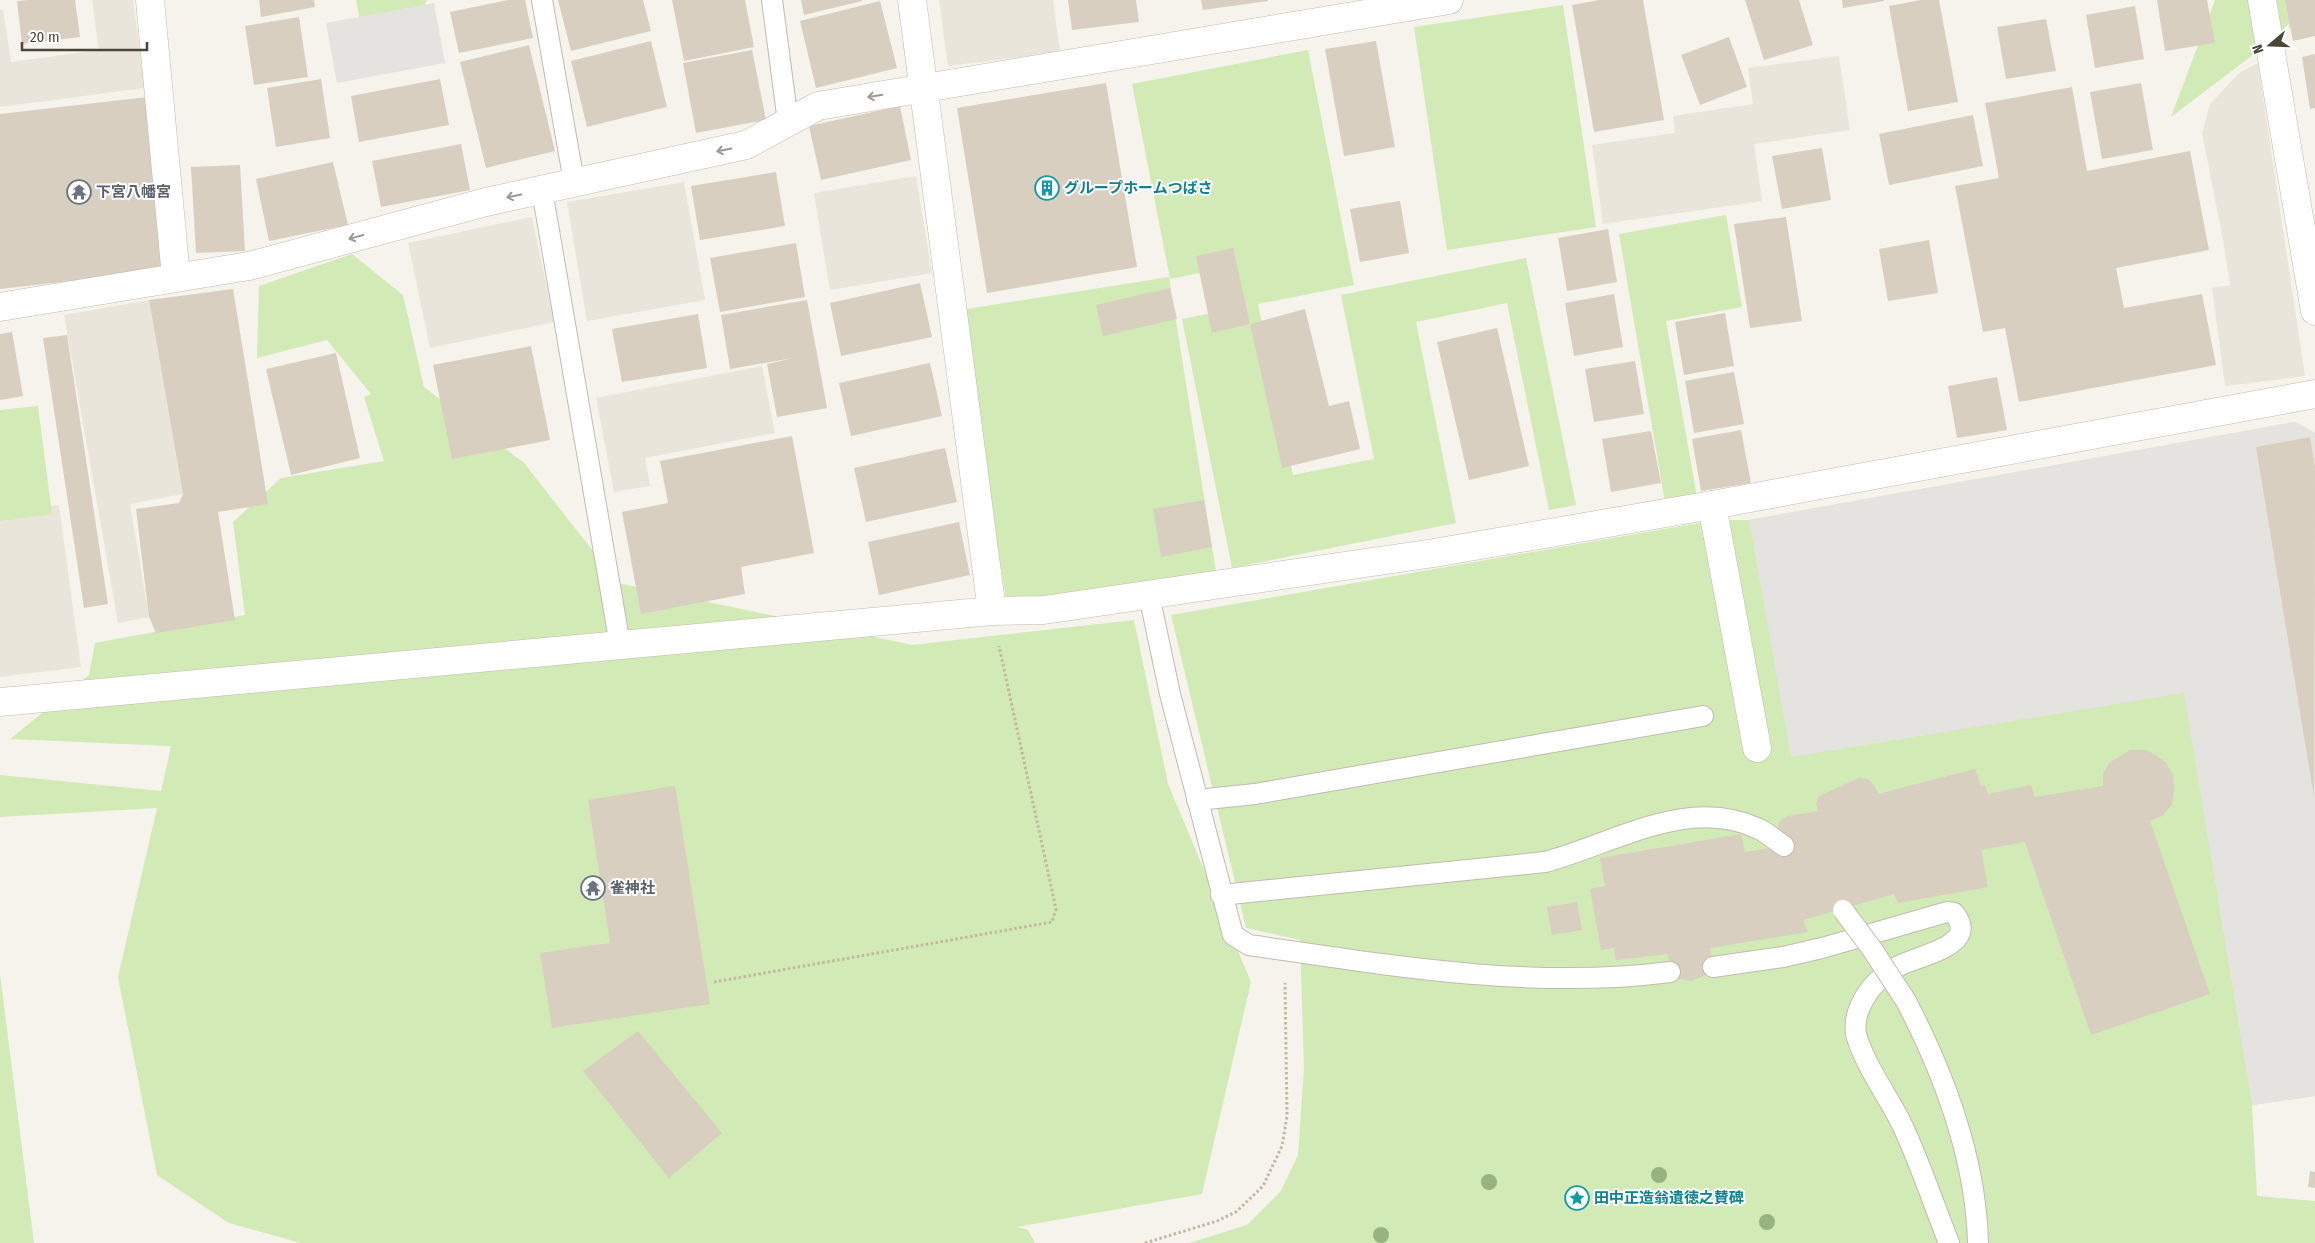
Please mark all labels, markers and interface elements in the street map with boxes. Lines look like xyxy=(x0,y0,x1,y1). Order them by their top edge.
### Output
scale bar xyxy=(22,20,148,52)
north arrow xyxy=(2245,20,2295,70)
text: 20 m xyxy=(30,28,60,46)
text: N xyxy=(2249,42,2268,56)
one-way arrow xyxy=(867,92,883,102)
one-way arrow xyxy=(716,146,732,155)
building icon: グループホームつばさ xyxy=(1034,175,1060,201)
temple icon: 下宮八幡宮 xyxy=(66,179,92,205)
place label: グループホームつばさ xyxy=(1064,179,1213,197)
place label: 下宮八幡宮 xyxy=(96,183,171,201)
one-way arrow xyxy=(506,192,522,201)
one-way arrow xyxy=(349,233,365,242)
temple icon: 雀神社 xyxy=(580,875,606,901)
place label: 雀神社 xyxy=(610,879,655,897)
place icon: 田中正造翁遺徳之賛碑 xyxy=(1564,1185,1590,1211)
place label: 田中正造翁遺徳之賛碑 xyxy=(1594,1189,1744,1207)

